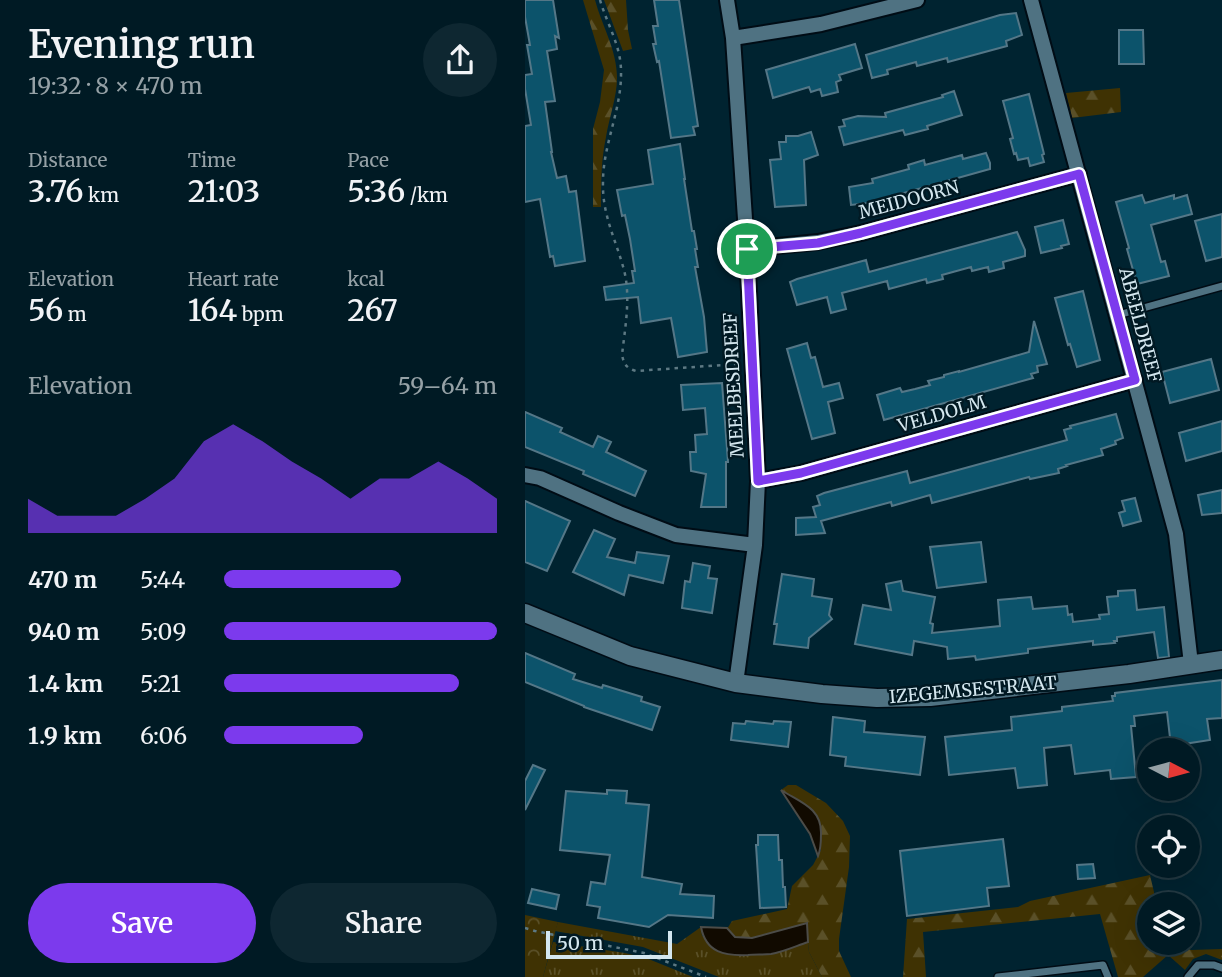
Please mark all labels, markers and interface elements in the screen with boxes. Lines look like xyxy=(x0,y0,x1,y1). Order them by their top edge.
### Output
text: Evening run xyxy=(28,21,255,68)
button: share xyxy=(423,23,497,97)
text: 19:32 · 8 × 470 m xyxy=(28,71,203,100)
text: Distance xyxy=(28,148,107,172)
text: Time xyxy=(188,148,236,172)
text: Pace xyxy=(347,148,389,172)
text: 3.76 xyxy=(28,172,84,210)
text: 21:03 xyxy=(188,172,260,210)
text: 5:36 xyxy=(347,172,405,210)
street label: MEIDOORN xyxy=(856,175,962,224)
text: km xyxy=(84,183,119,207)
text: /km xyxy=(405,183,448,207)
pin xyxy=(717,219,777,279)
icon: arrive xyxy=(728,230,766,268)
street label: ABEELDREEF xyxy=(1114,264,1167,385)
text: Elevation xyxy=(28,267,114,291)
text: Heart rate xyxy=(188,267,279,291)
text: kcal xyxy=(347,267,385,291)
text: 56 xyxy=(28,291,63,329)
text: 164 xyxy=(188,291,237,329)
text: 267 xyxy=(347,291,398,329)
text: m xyxy=(63,302,87,326)
text: bpm xyxy=(237,302,284,326)
street label: MEELBESDREEF xyxy=(718,312,749,458)
text: Elevation xyxy=(28,371,132,400)
text: 59–64 m xyxy=(398,371,497,400)
street label: VELDOLM xyxy=(894,390,989,437)
text: 470 m xyxy=(28,565,97,594)
text: 5:44 xyxy=(140,565,185,594)
text: 940 m xyxy=(28,617,100,646)
text: 5:09 xyxy=(140,617,186,646)
text: 1.4 km xyxy=(28,669,103,698)
text: 5:21 xyxy=(140,669,181,698)
street label: IZEGEMSESTRAAT xyxy=(888,671,1058,708)
text: 1.9 km xyxy=(28,721,102,750)
text: 6:06 xyxy=(140,721,187,750)
north arrow xyxy=(1137,738,1201,802)
map controls xyxy=(1137,738,1200,955)
button: locate xyxy=(1137,815,1200,878)
button: Save xyxy=(28,883,256,963)
button: Share xyxy=(270,883,497,963)
button: layers xyxy=(1137,892,1200,955)
scale bar xyxy=(546,928,672,960)
text: 50 m xyxy=(557,931,603,955)

